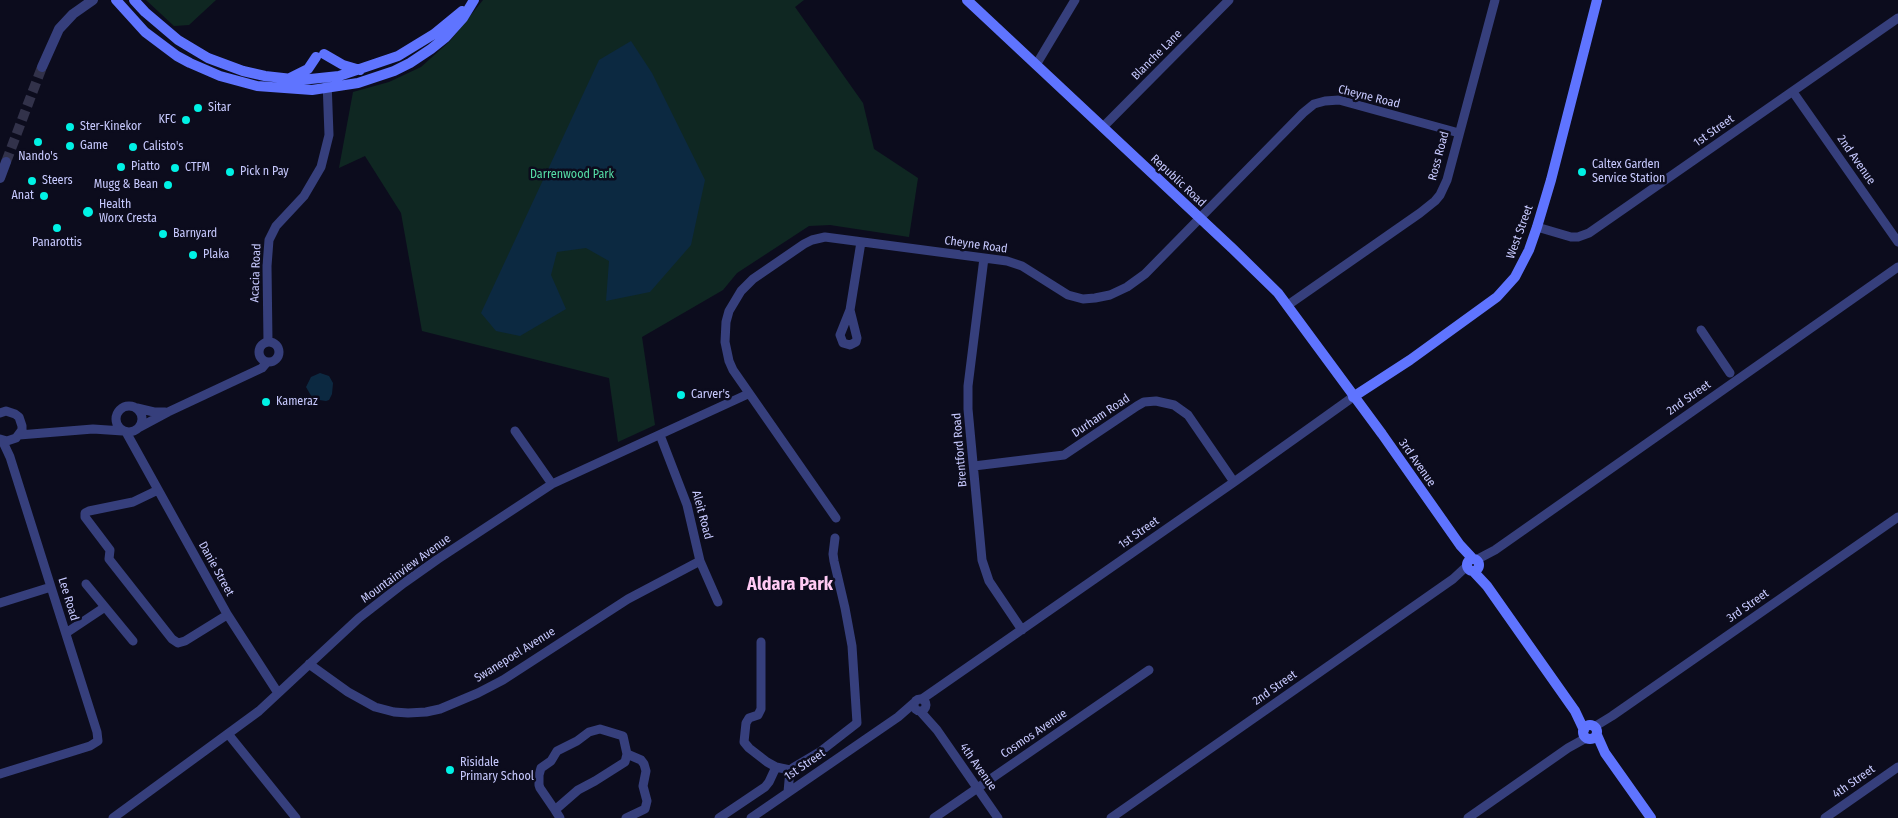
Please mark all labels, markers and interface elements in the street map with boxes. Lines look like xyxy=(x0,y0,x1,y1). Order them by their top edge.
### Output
street label: Blanche Lane xyxy=(1129,27,1185,83)
street label: Cheyne Road xyxy=(1336,82,1402,112)
place label: Sitar xyxy=(208,101,231,115)
marker: Sitar xyxy=(192,102,204,114)
street label: 1st Street xyxy=(1691,112,1737,150)
place label: KFC xyxy=(159,113,176,127)
marker: KFC xyxy=(180,114,192,126)
place label: Ster-Kinekor xyxy=(80,120,141,134)
marker: Ster-Kinekor xyxy=(64,121,76,133)
street label: Ross Road xyxy=(1426,130,1452,182)
street label: 2nd Avenue xyxy=(1834,133,1878,187)
marker: Nando's xyxy=(32,136,44,148)
place label: Game xyxy=(80,139,108,153)
marker: Game xyxy=(64,140,76,152)
place label: Calisto's xyxy=(143,140,183,154)
marker: Calisto's xyxy=(127,141,139,153)
place label: Nando's xyxy=(18,150,58,164)
street label: Republic Road xyxy=(1147,152,1209,210)
place label: Caltex Garden Service Station xyxy=(1592,158,1665,186)
place label: Piatto xyxy=(131,160,160,174)
marker: Piatto xyxy=(115,161,127,173)
place label: CTFM xyxy=(185,161,210,175)
marker: CTFM xyxy=(169,162,181,174)
place label: Pick n Pay xyxy=(240,165,289,179)
marker: Pick n Pay xyxy=(224,166,236,178)
marker: Caltex Garden Service Station xyxy=(1576,166,1588,178)
park label: Darrenwood Park xyxy=(530,168,614,182)
place label: Steers xyxy=(42,174,73,188)
marker: Steers xyxy=(26,175,38,187)
place label: Mugg & Bean xyxy=(94,178,158,192)
marker: Mugg & Bean xyxy=(162,179,174,191)
place label: Anat xyxy=(12,189,34,203)
marker: Anat xyxy=(38,190,50,202)
place label: Health Worx Cresta xyxy=(99,198,157,226)
street label: West Street xyxy=(1504,203,1536,261)
marker: Health Worx Cresta xyxy=(81,205,95,219)
marker: Panarottis xyxy=(51,222,63,234)
place label: Barnyard xyxy=(173,227,217,241)
marker: Barnyard xyxy=(157,228,169,240)
street label: Cheyne Road xyxy=(944,233,1008,257)
place label: Panarottis xyxy=(32,236,82,250)
street label: Acacia Road xyxy=(248,243,264,303)
place label: Plaka xyxy=(203,248,229,262)
marker: Plaka xyxy=(187,249,199,261)
street label: 2nd Street xyxy=(1664,378,1714,418)
place label: Carver's xyxy=(691,388,730,402)
marker: Carver's xyxy=(675,389,687,401)
street label: Durham Road xyxy=(1069,391,1133,441)
place label: Kameraz xyxy=(276,395,318,409)
marker: Kameraz xyxy=(260,396,272,408)
street label: Brentford Road xyxy=(950,412,970,488)
street label: 3rd Avenue xyxy=(1395,437,1439,489)
street label: Aleit Road xyxy=(689,489,715,541)
street label: 1st Street xyxy=(1116,514,1162,552)
street label: Mountainview Avenue xyxy=(358,532,454,606)
street label: Danie Street xyxy=(195,539,237,599)
district label: Aldara Park xyxy=(747,574,833,596)
street label: Lee Road xyxy=(55,576,81,622)
street label: 3rd Street xyxy=(1724,586,1772,626)
street label: Swanepoel Avenue xyxy=(472,624,558,686)
street label: 2nd Street xyxy=(1250,668,1300,708)
street label: Cosmos Avenue xyxy=(998,707,1070,761)
street label: 4th Avenue xyxy=(956,740,1000,794)
street label: 1st Street xyxy=(782,746,828,784)
place label: Risidale Primary School xyxy=(460,756,534,784)
street label: 4th Street xyxy=(1830,762,1878,802)
marker: Risidale Primary School xyxy=(444,764,456,776)

